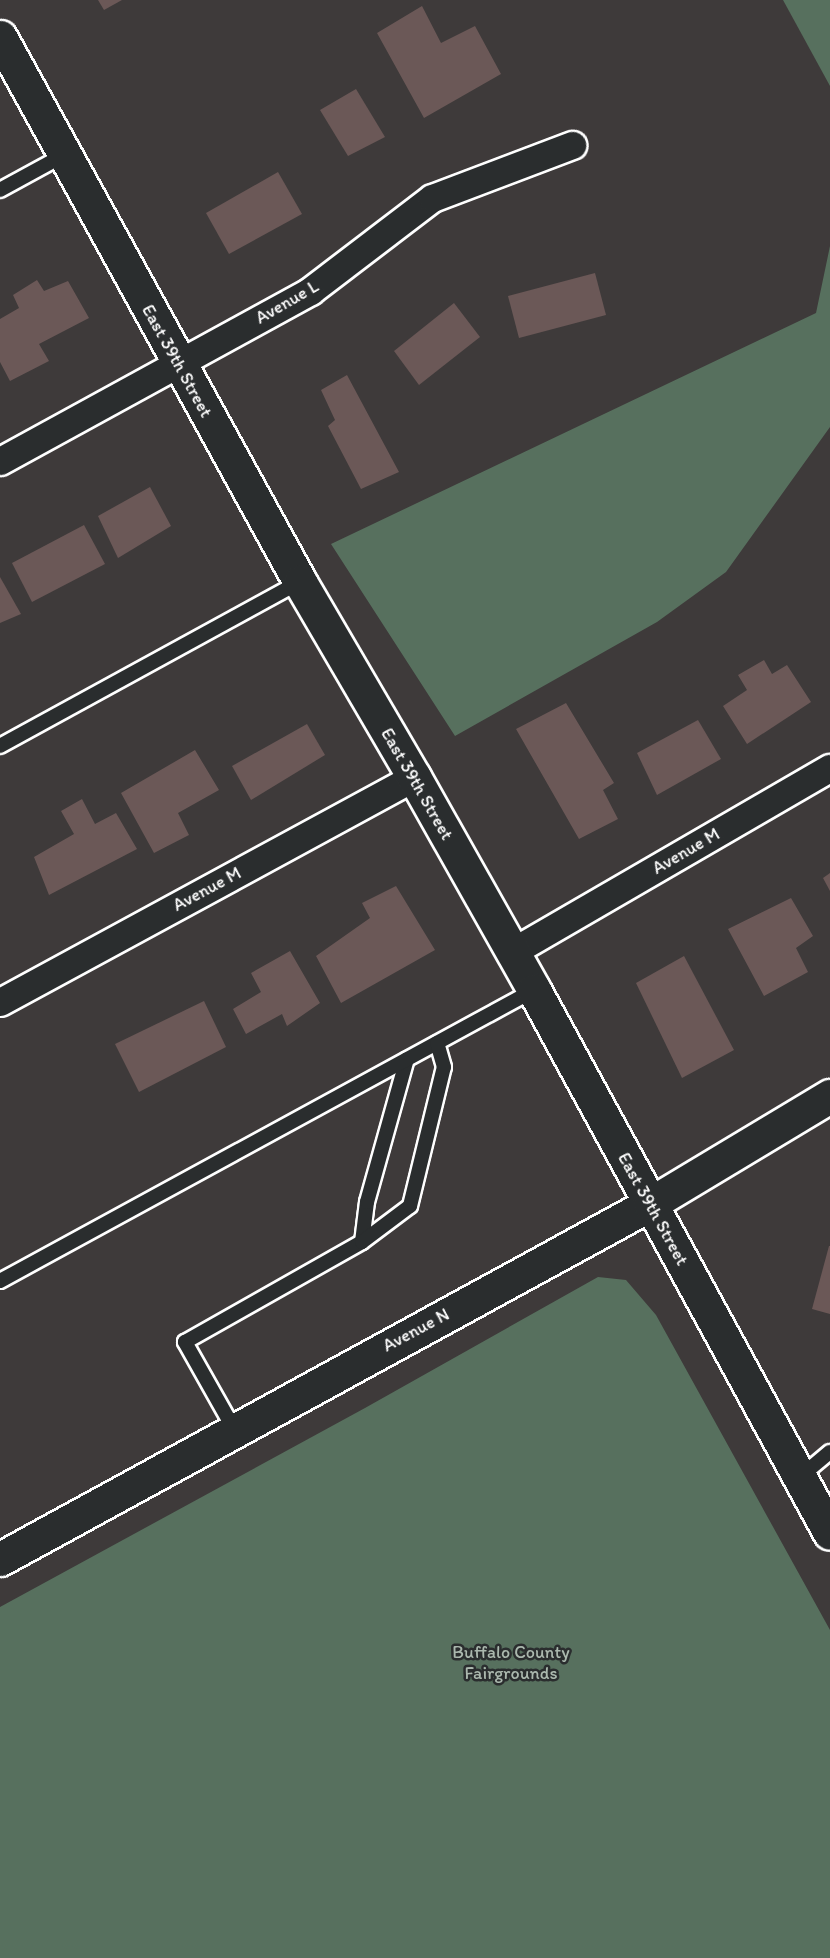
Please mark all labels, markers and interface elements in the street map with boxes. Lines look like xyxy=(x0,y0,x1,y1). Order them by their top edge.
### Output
street label: Avenue L xyxy=(252,275,322,329)
street label: East 39th Street xyxy=(137,301,217,421)
street label: East 39th Street xyxy=(376,725,458,843)
street label: Avenue M xyxy=(648,823,724,879)
street label: Avenue M xyxy=(169,862,245,916)
street label: East 39th Street xyxy=(613,1149,693,1269)
street label: Avenue N xyxy=(379,1303,453,1357)
park label: Buffalo County Fairgrounds xyxy=(452,1642,570,1684)

